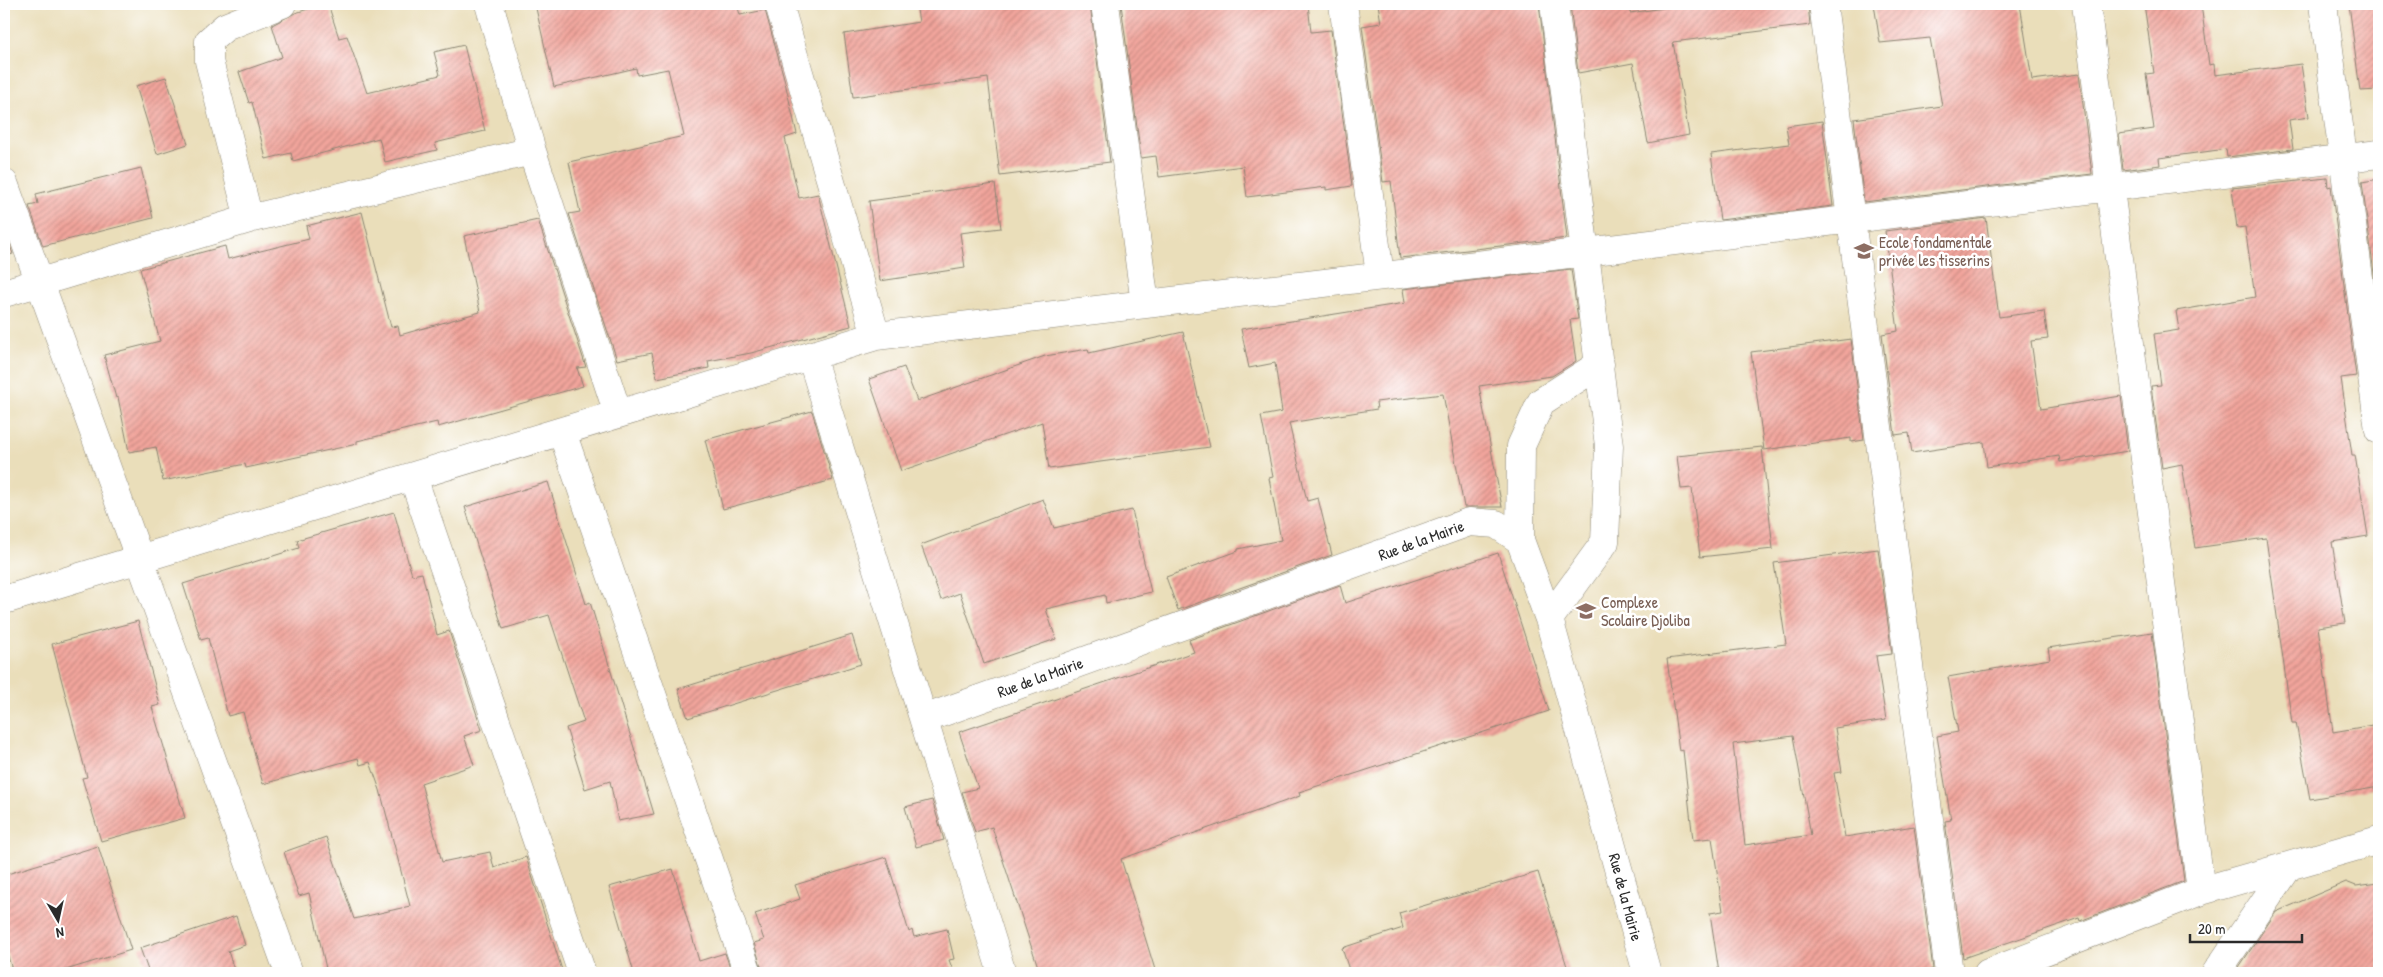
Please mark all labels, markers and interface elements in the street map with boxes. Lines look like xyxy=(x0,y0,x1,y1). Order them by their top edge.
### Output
place label: Ecole fondamentale privée les tisserins xyxy=(1879,231,1992,271)
school or university icon: Ecole fondamentale privée les tisserins xyxy=(1853,240,1875,262)
street label: Rue de la Mairie xyxy=(1375,514,1467,566)
place label: Complexe Scolaire Djoliba xyxy=(1601,591,1690,631)
school or university icon: Complexe Scolaire Djoliba xyxy=(1575,600,1597,622)
street label: Rue de la Mairie xyxy=(994,651,1086,703)
street label: Rue de la Mairie xyxy=(1604,851,1648,944)
north arrow xyxy=(32,894,82,944)
scale bar xyxy=(2190,912,2303,944)
text: 20 m xyxy=(2198,918,2225,939)
text: N xyxy=(54,923,65,943)

